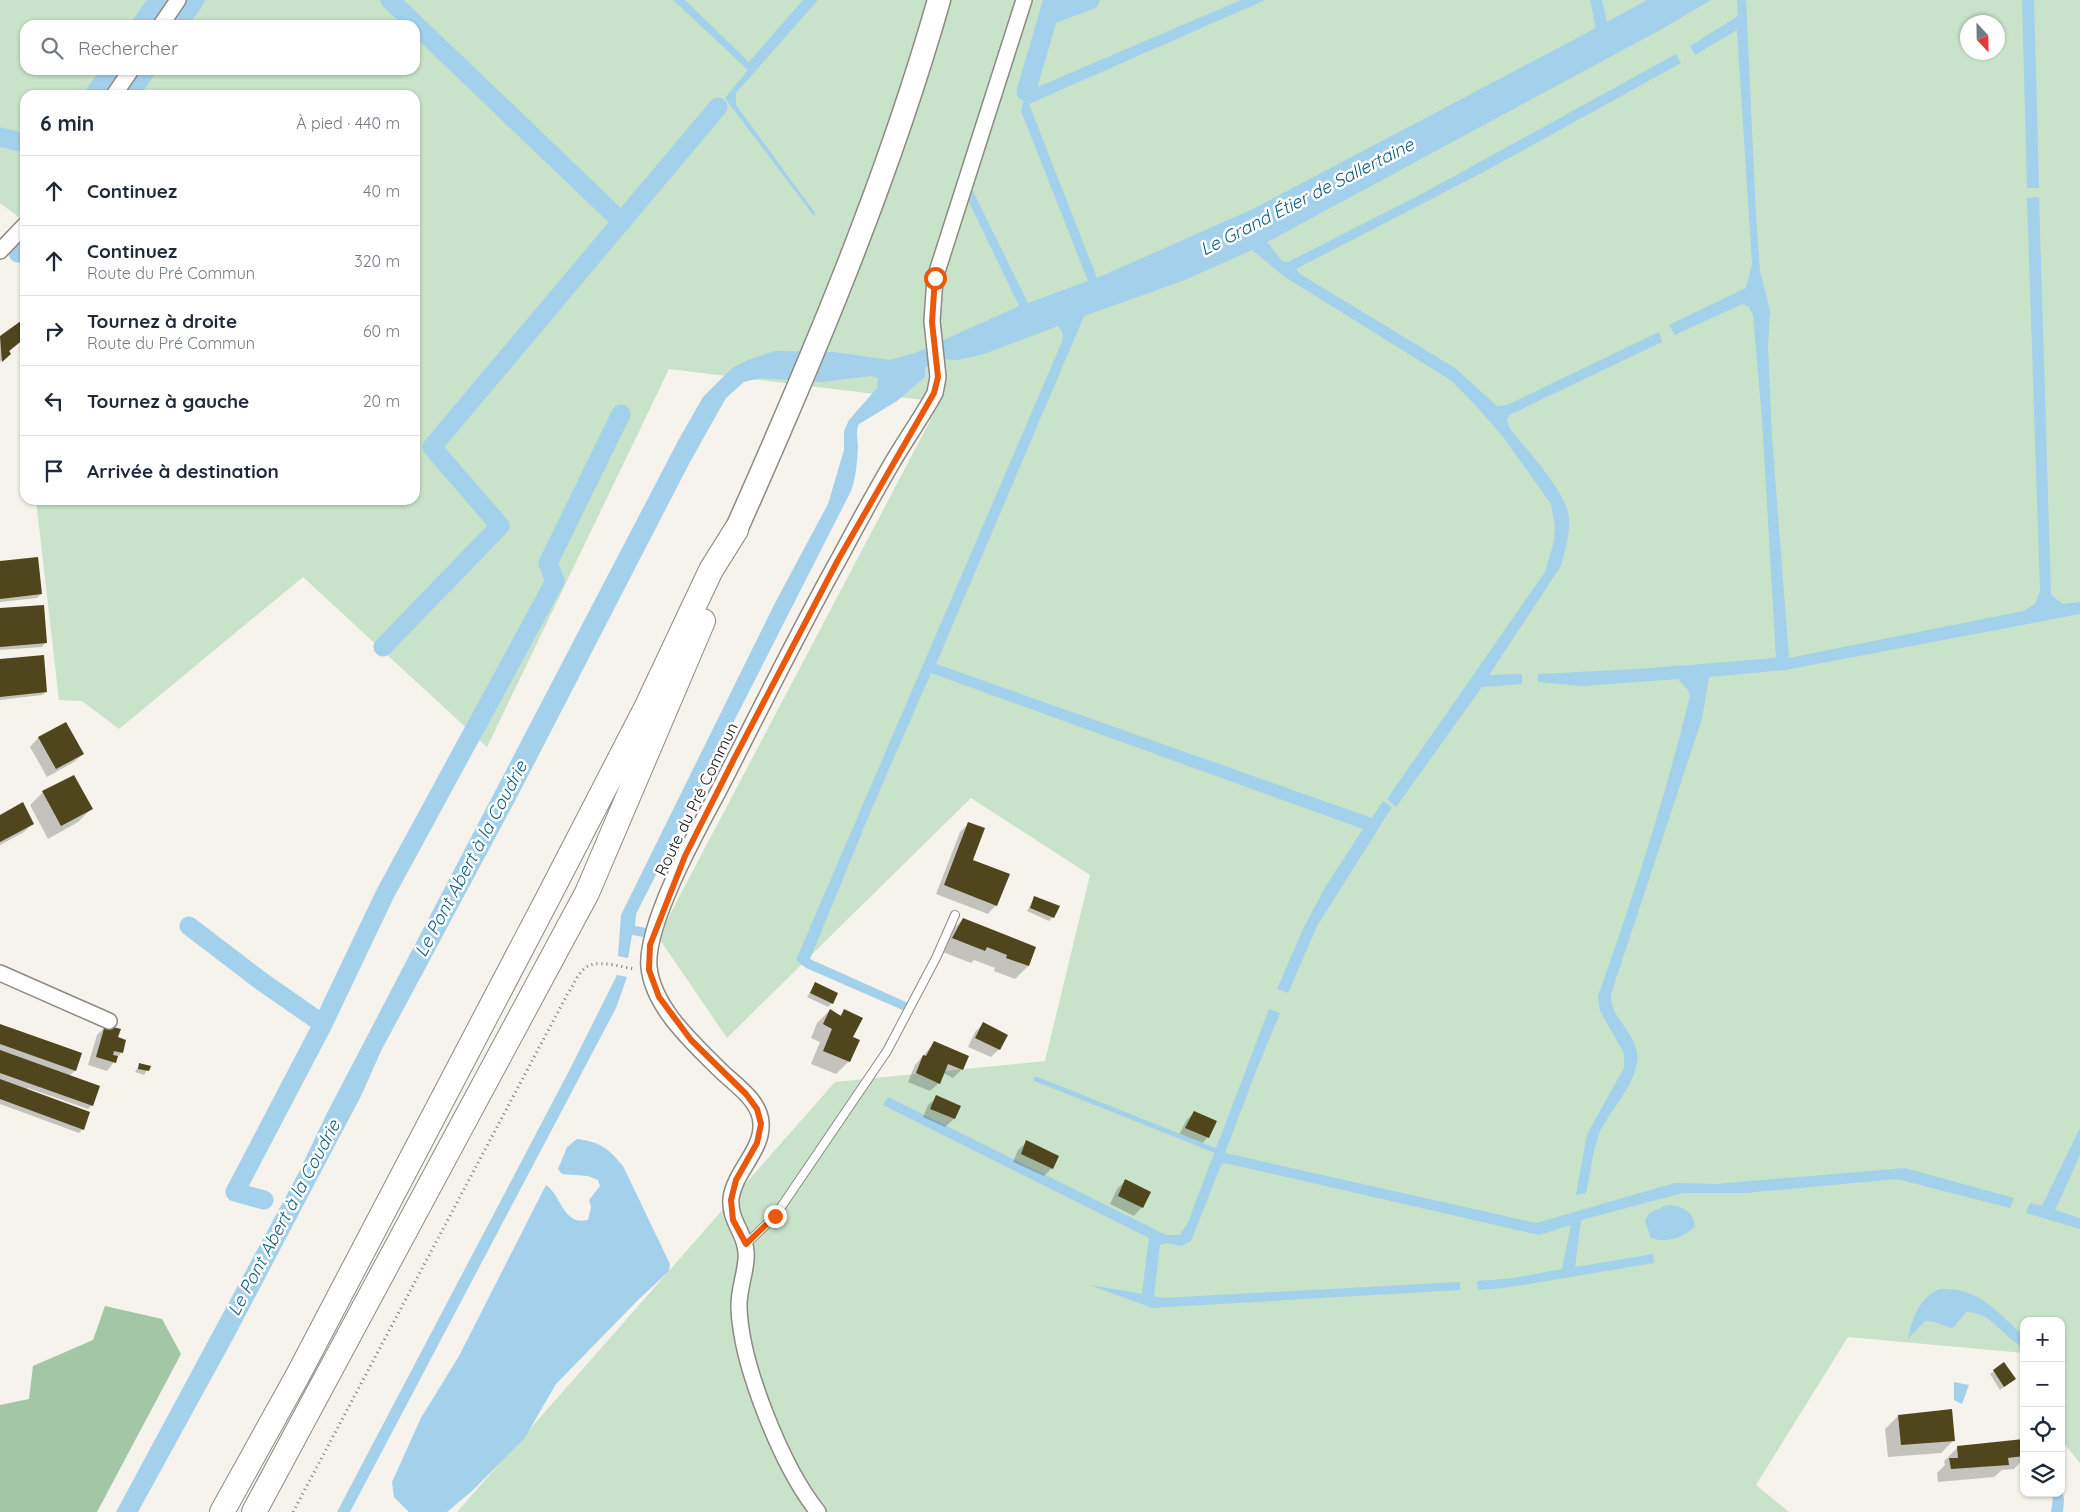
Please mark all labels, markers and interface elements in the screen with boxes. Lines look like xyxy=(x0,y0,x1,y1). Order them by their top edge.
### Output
north arrow xyxy=(1960,15,2005,60)
search box xyxy=(20,20,420,75)
icon: search xyxy=(38,34,66,62)
text: Rechercher xyxy=(78,36,178,60)
text: 6 min xyxy=(40,110,94,136)
text: À pied · 440 m xyxy=(296,113,400,133)
water label: Le Grand Étier de Sallertaine xyxy=(1196,132,1418,261)
icon: ahead xyxy=(40,177,68,205)
text: Continuez xyxy=(87,179,177,203)
text: 40 m xyxy=(363,181,400,201)
text: Continuez xyxy=(87,239,177,263)
icon: ahead xyxy=(40,247,68,275)
text: 320 m xyxy=(354,251,400,271)
text: Route du Pré Commun xyxy=(87,263,255,283)
route start xyxy=(924,267,947,290)
text: Tournez à droite xyxy=(87,309,237,333)
icon: right xyxy=(40,317,68,345)
text: 60 m xyxy=(363,321,400,341)
text: Route du Pré Commun xyxy=(87,333,255,353)
icon: left xyxy=(40,387,68,415)
text: Tournez à gauche xyxy=(87,389,249,413)
text: 20 m xyxy=(363,391,400,411)
icon: arrive xyxy=(40,457,68,485)
text: Arrivée à destination xyxy=(87,459,279,483)
street label: Route du Pré Commun xyxy=(650,719,742,879)
water label: Le Pont Abert à la Coudrie xyxy=(409,756,532,961)
water label: Le Pont Abert à la Coudrie xyxy=(222,1115,345,1320)
route end xyxy=(764,1205,787,1228)
map controls xyxy=(2020,1317,2065,1497)
button: + xyxy=(2020,1317,2065,1362)
button: − xyxy=(2020,1362,2065,1407)
button: locate xyxy=(2020,1407,2065,1452)
button: layers xyxy=(2020,1452,2065,1497)

